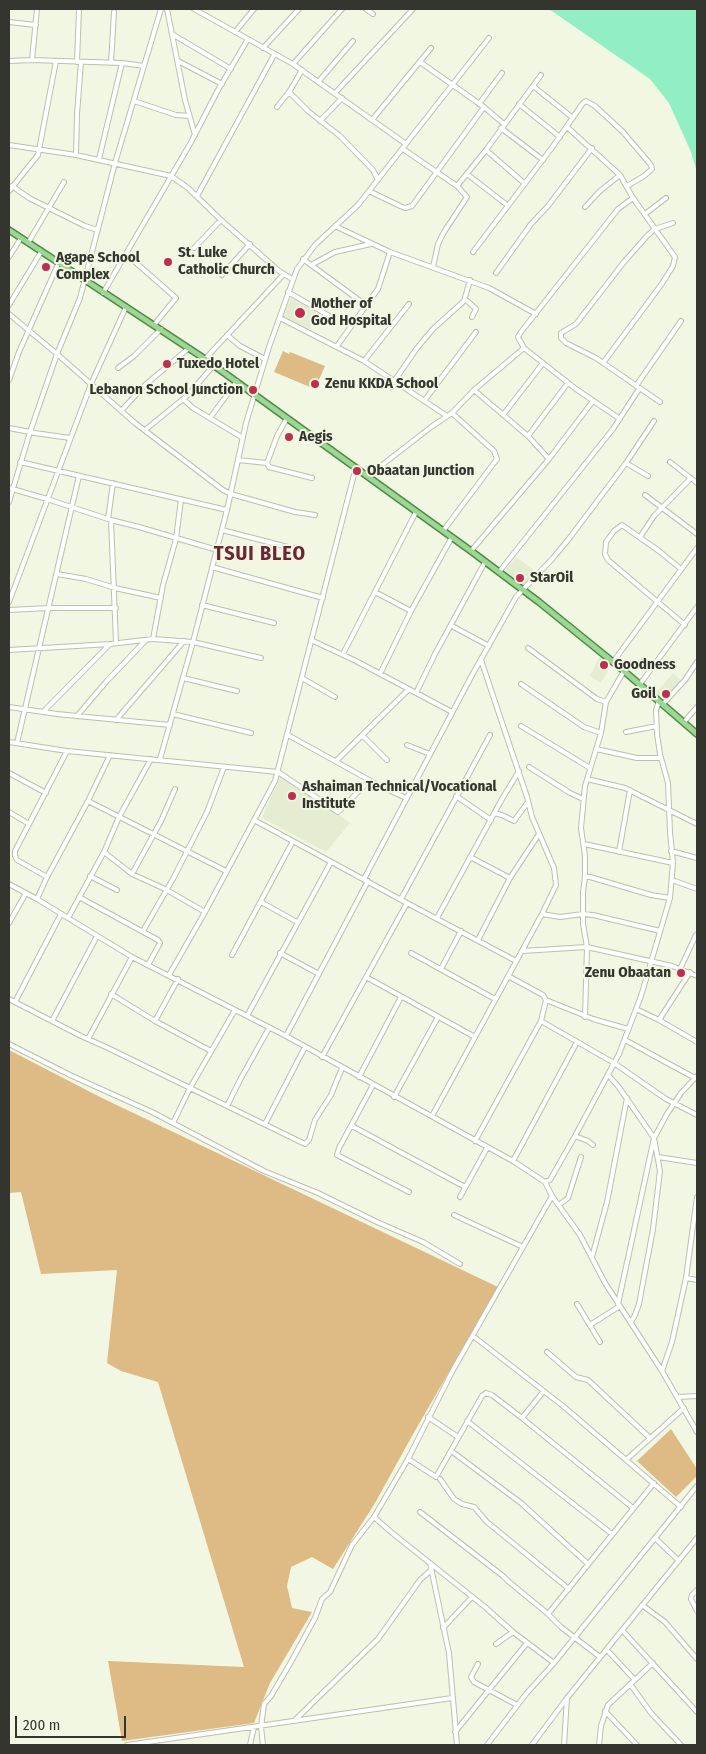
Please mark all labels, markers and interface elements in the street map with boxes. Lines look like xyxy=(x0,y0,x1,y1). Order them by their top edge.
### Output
place label: St. Luke Catholic Church xyxy=(178,244,275,279)
place label: Agape School Complex xyxy=(56,249,140,284)
marker: St. Luke Catholic Church xyxy=(162,256,174,268)
marker: Agape School Complex xyxy=(40,261,52,273)
place label: Mother of God Hospital xyxy=(311,295,391,330)
marker: Mother of God Hospital xyxy=(293,306,307,320)
place label: Tuxedo Hotel xyxy=(177,355,259,373)
marker: Tuxedo Hotel xyxy=(161,358,173,370)
place label: Zenu KKDA School xyxy=(325,375,438,393)
marker: Zenu KKDA School xyxy=(309,378,321,390)
place label: Lebanon School Junction xyxy=(89,381,243,399)
marker: Lebanon School Junction xyxy=(247,384,259,396)
place label: Aegis xyxy=(299,428,333,446)
marker: Aegis xyxy=(283,431,295,443)
place label: Obaatan Junction xyxy=(367,462,474,480)
marker: Obaatan Junction xyxy=(351,465,363,477)
district label: TSUI BLEO xyxy=(213,542,307,566)
place label: StarOil xyxy=(530,569,573,587)
marker: StarOil xyxy=(514,572,526,584)
place label: Goodness xyxy=(614,656,676,674)
marker: Goodness xyxy=(598,659,610,671)
place label: Goil xyxy=(631,685,656,703)
marker: Goil xyxy=(660,688,672,700)
place label: Ashaiman Technical/Vocational Institute xyxy=(302,778,497,813)
marker: Ashaiman Technical/Vocational Institute xyxy=(286,790,298,802)
place label: Zenu Obaatan xyxy=(585,964,671,982)
marker: Zenu Obaatan xyxy=(675,967,687,979)
scale bar xyxy=(18,1706,129,1738)
text: 200 m xyxy=(23,1716,60,1734)

